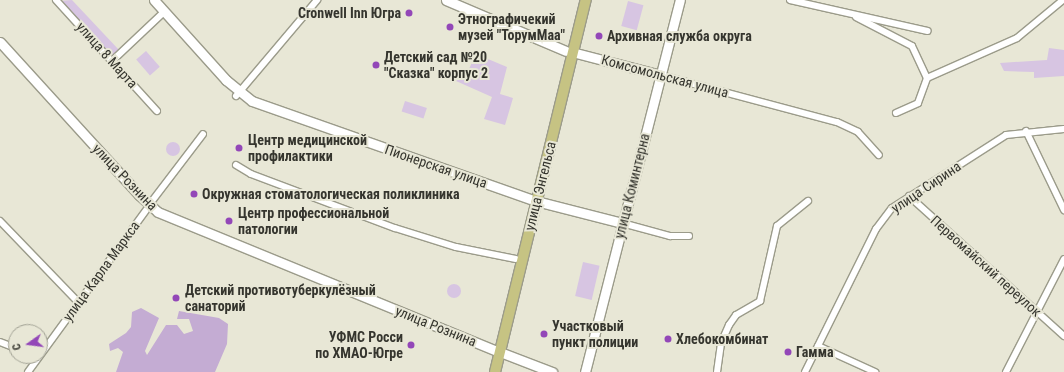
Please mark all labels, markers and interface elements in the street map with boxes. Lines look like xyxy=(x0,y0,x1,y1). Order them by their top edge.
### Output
place label: Cronwell Inn Югра xyxy=(298,5,401,21)
marker: Cronwell Inn Югра xyxy=(404,8,414,18)
place label: Этнографичекий музей "ТорумМаа" xyxy=(458,11,565,44)
street label: улица 8 Марта xyxy=(73,18,141,92)
marker: Этнографичекий музей "ТорумМаа" xyxy=(445,22,455,32)
place label: Архивная служба округа xyxy=(607,28,752,44)
marker: Архивная служба округа xyxy=(594,31,604,41)
place label: Детский сад №20 "Сказка" корпус 2 xyxy=(384,49,488,82)
street label: Комсомольская улица xyxy=(600,51,730,101)
marker: Детский сад №20 "Сказка" корпус 2 xyxy=(371,60,381,70)
place label: Центр медицинской профилактики xyxy=(248,132,367,164)
street label: улица Коминтерна xyxy=(611,132,653,240)
street label: улица Рознина xyxy=(89,140,161,214)
street label: улица Энгельса xyxy=(521,140,559,232)
street label: Пионерская улица xyxy=(383,141,489,191)
marker: Центр медицинской профилактики xyxy=(233,142,245,154)
street label: улица Сирина xyxy=(888,158,964,216)
place label: Окружная стоматологическая поликлиника xyxy=(202,186,460,202)
marker: Окружная стоматологическая поликлиника xyxy=(189,189,199,199)
place label: Центр профессиональной патологии xyxy=(238,205,389,238)
street label: Первомайский переулок xyxy=(927,212,1045,320)
marker: Центр профессиональной патологии xyxy=(223,215,235,227)
street label: улица Карла Маркса xyxy=(59,218,143,324)
place label: Детский противотуберкулёзный санаторий xyxy=(185,282,376,314)
marker: Детский противотуберкулёзный санаторий xyxy=(170,292,182,304)
street label: улица Рознина xyxy=(393,302,479,350)
place label: Участковый пункт полиции xyxy=(552,318,638,350)
north arrow xyxy=(8,324,48,364)
place label: УФМС Росси по ХМАО-Югре xyxy=(315,329,403,362)
marker: Участковый пункт полиции xyxy=(539,329,549,339)
place label: Хлебокомбинат xyxy=(676,331,768,347)
marker: Хлебокомбинат xyxy=(663,334,673,344)
marker: УФМС Росси по ХМАО-Югре xyxy=(406,340,416,350)
text: С xyxy=(10,342,24,351)
place label: Гамма xyxy=(796,344,834,360)
marker: Гамма xyxy=(783,347,793,357)

